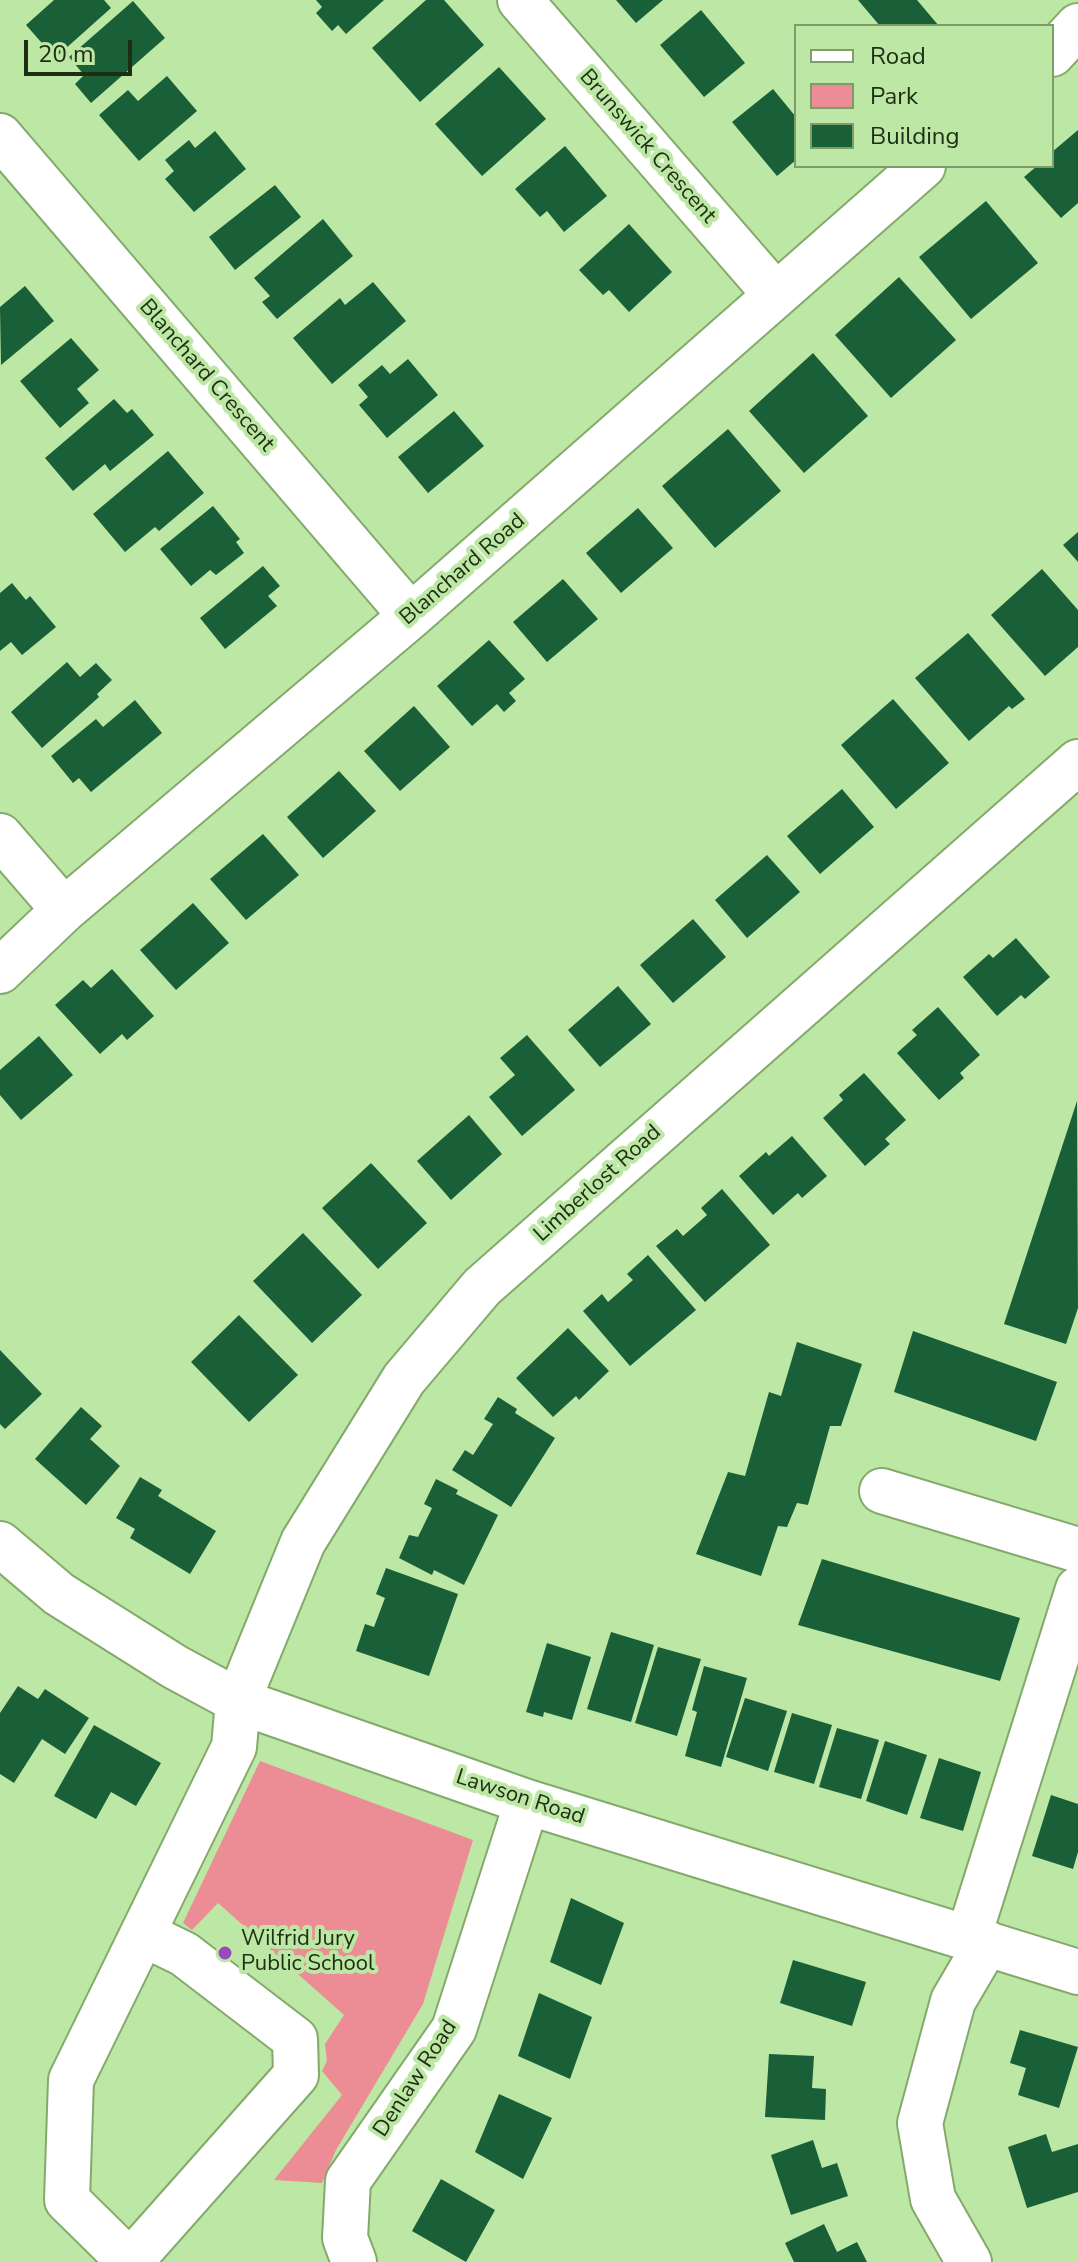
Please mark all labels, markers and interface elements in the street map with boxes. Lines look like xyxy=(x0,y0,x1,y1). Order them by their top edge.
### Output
scale bar xyxy=(28,24,136,74)
legend xyxy=(794,24,1054,168)
text: 20 m xyxy=(38,38,94,70)
text: Road xyxy=(870,40,926,72)
street label: Brunswick Crescent xyxy=(573,65,721,229)
text: Park xyxy=(870,80,918,112)
text: Building xyxy=(870,120,960,152)
street label: Blanchard Crescent xyxy=(133,295,279,457)
street label: Blanchard Road xyxy=(395,508,531,632)
street label: Limberlost Road xyxy=(529,1120,667,1248)
street label: Lawson Road xyxy=(452,1765,588,1831)
place label: Wilfrid Jury Public School xyxy=(241,1927,375,1978)
marker: Wilfrid Jury Public School xyxy=(216,1944,234,1962)
street label: Denlaw Road xyxy=(368,2016,464,2142)

